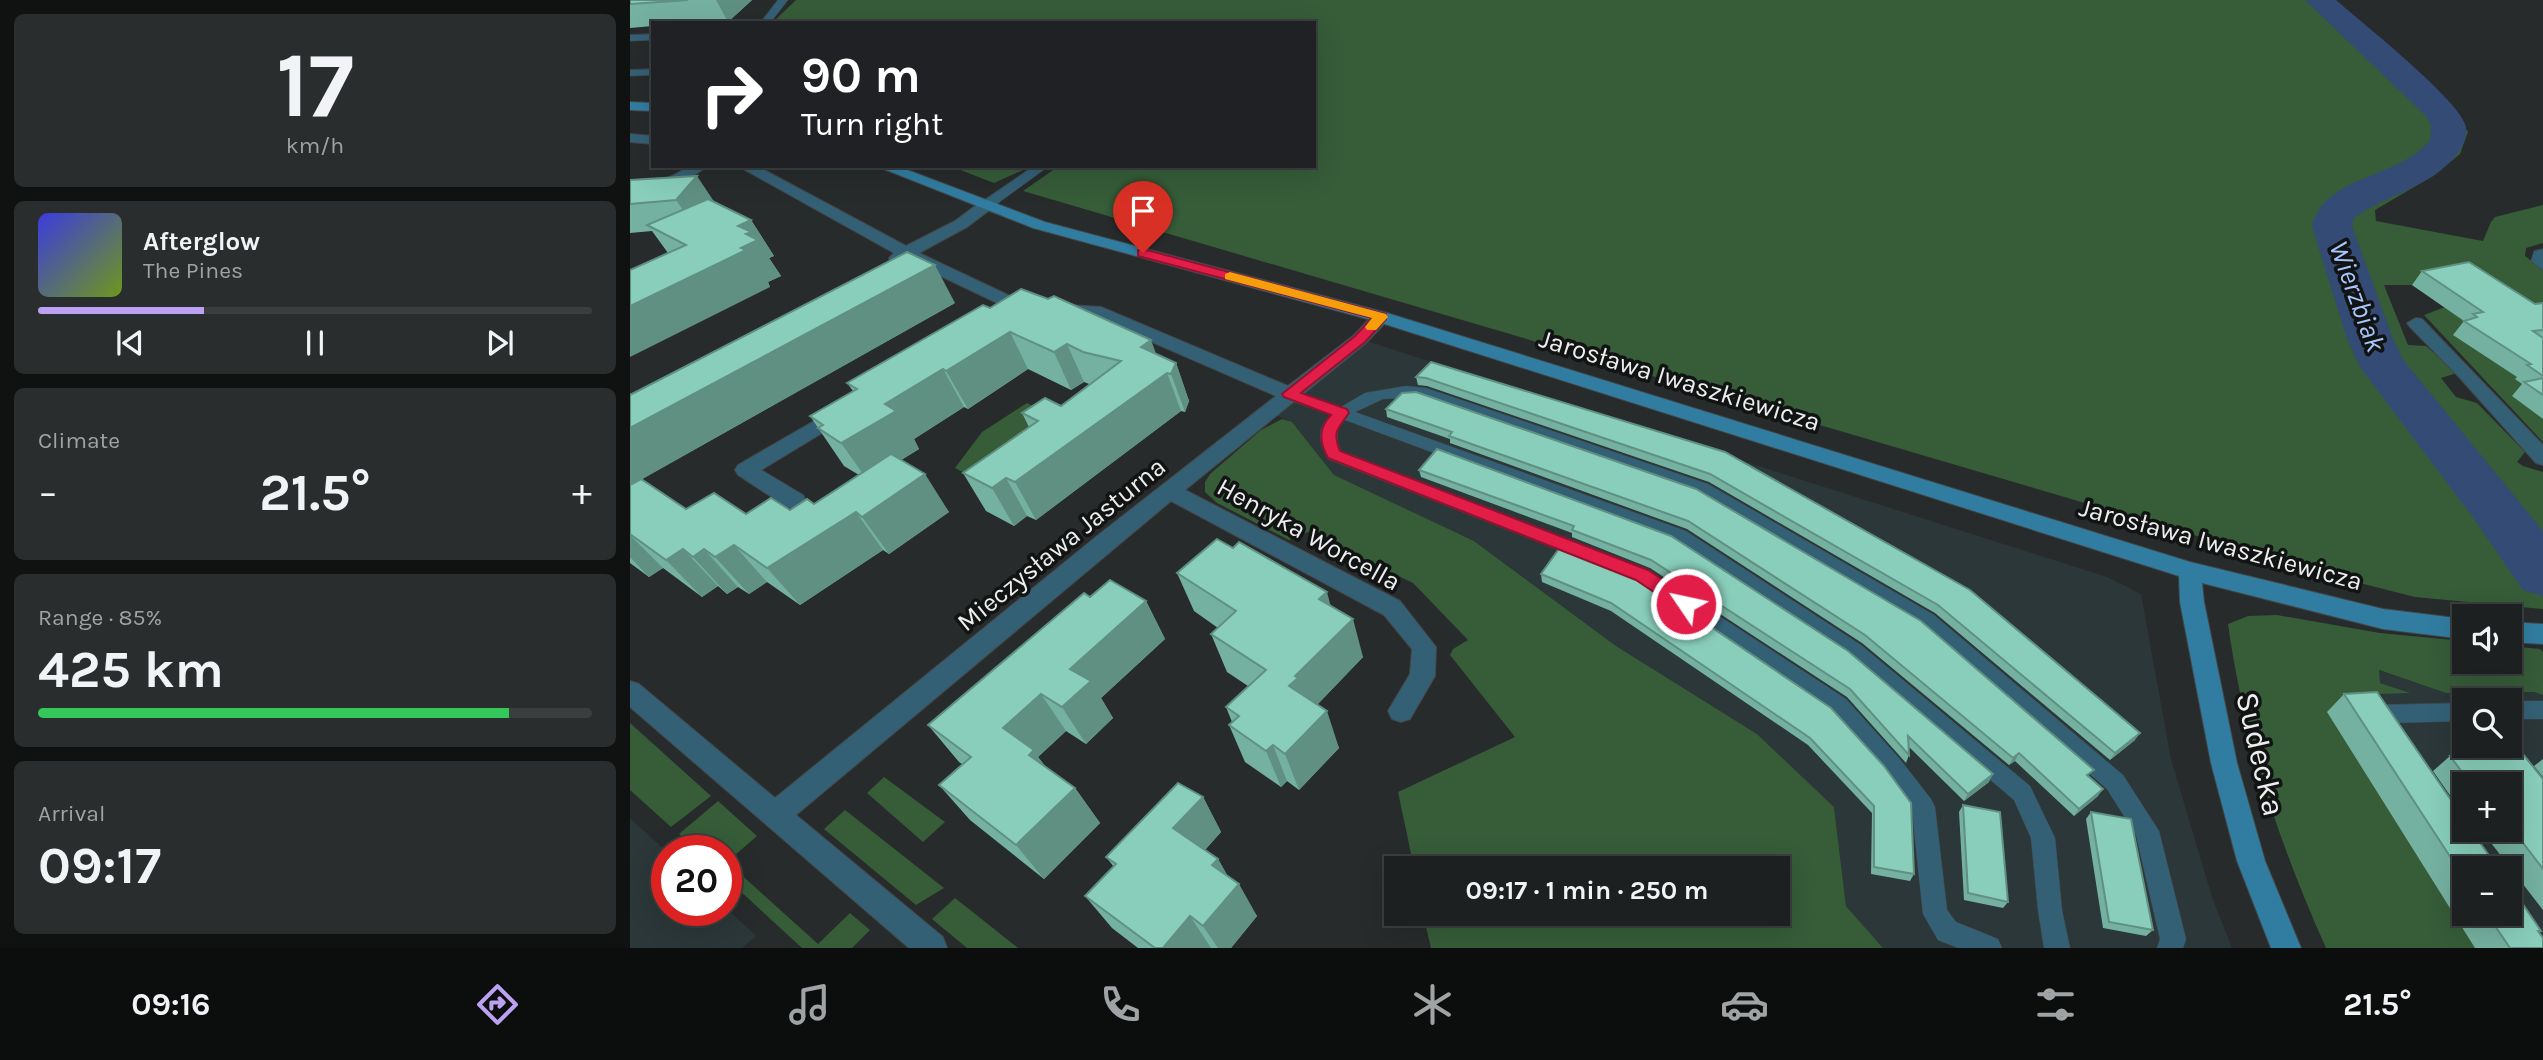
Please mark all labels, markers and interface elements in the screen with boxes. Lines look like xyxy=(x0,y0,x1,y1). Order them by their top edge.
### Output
text: 17 xyxy=(276,33,354,139)
text: 90 m xyxy=(801,47,921,104)
icon: right xyxy=(686,49,777,140)
text: Turn right xyxy=(801,106,943,143)
text: km/h xyxy=(286,132,344,159)
pin xyxy=(1113,181,1173,253)
icon: arrive xyxy=(1124,192,1162,230)
text: Afterglow xyxy=(143,226,260,257)
water label: Wierzbiak xyxy=(2322,236,2393,357)
text: The Pines xyxy=(143,257,243,284)
street label: Jarosława Iwaszkiewicza xyxy=(1536,323,1824,438)
icon: previous xyxy=(111,324,149,362)
icon: pause xyxy=(296,324,334,362)
icon: next xyxy=(481,324,519,362)
text: Climate xyxy=(38,427,120,454)
street label: Mieczysława Jasturna xyxy=(951,451,1172,638)
text: 21.5° xyxy=(259,462,371,523)
text: − xyxy=(38,470,58,515)
text: + xyxy=(572,470,592,515)
street label: Henryka Worcella xyxy=(1212,471,1406,598)
street label: Jarosława Iwaszkiewicza xyxy=(2076,492,2366,597)
position arrow xyxy=(1649,567,1723,641)
text: Range · 85% xyxy=(38,604,162,631)
map controls xyxy=(2452,604,2522,926)
button: sound xyxy=(2452,604,2522,674)
text: 425 km xyxy=(38,639,224,700)
street label: Sudecka xyxy=(2228,688,2293,820)
button: search xyxy=(2452,688,2522,758)
button: + xyxy=(2452,772,2522,842)
text: Arrival xyxy=(38,800,105,827)
text: 09:17 xyxy=(38,835,161,896)
speed limit sign: 20 xyxy=(651,835,742,926)
button: − xyxy=(2452,856,2522,926)
text: 09:17 · 1 min · 250 m xyxy=(1466,875,1708,906)
icon: directions xyxy=(473,980,522,1029)
icon: music xyxy=(785,980,834,1029)
icon: phone xyxy=(1096,980,1145,1029)
icon: climate xyxy=(1408,980,1457,1029)
icon: car xyxy=(1720,980,1769,1029)
icon: filters xyxy=(2031,980,2080,1029)
text: 09:16 xyxy=(131,986,211,1023)
text: 21.5° xyxy=(2343,986,2412,1023)

